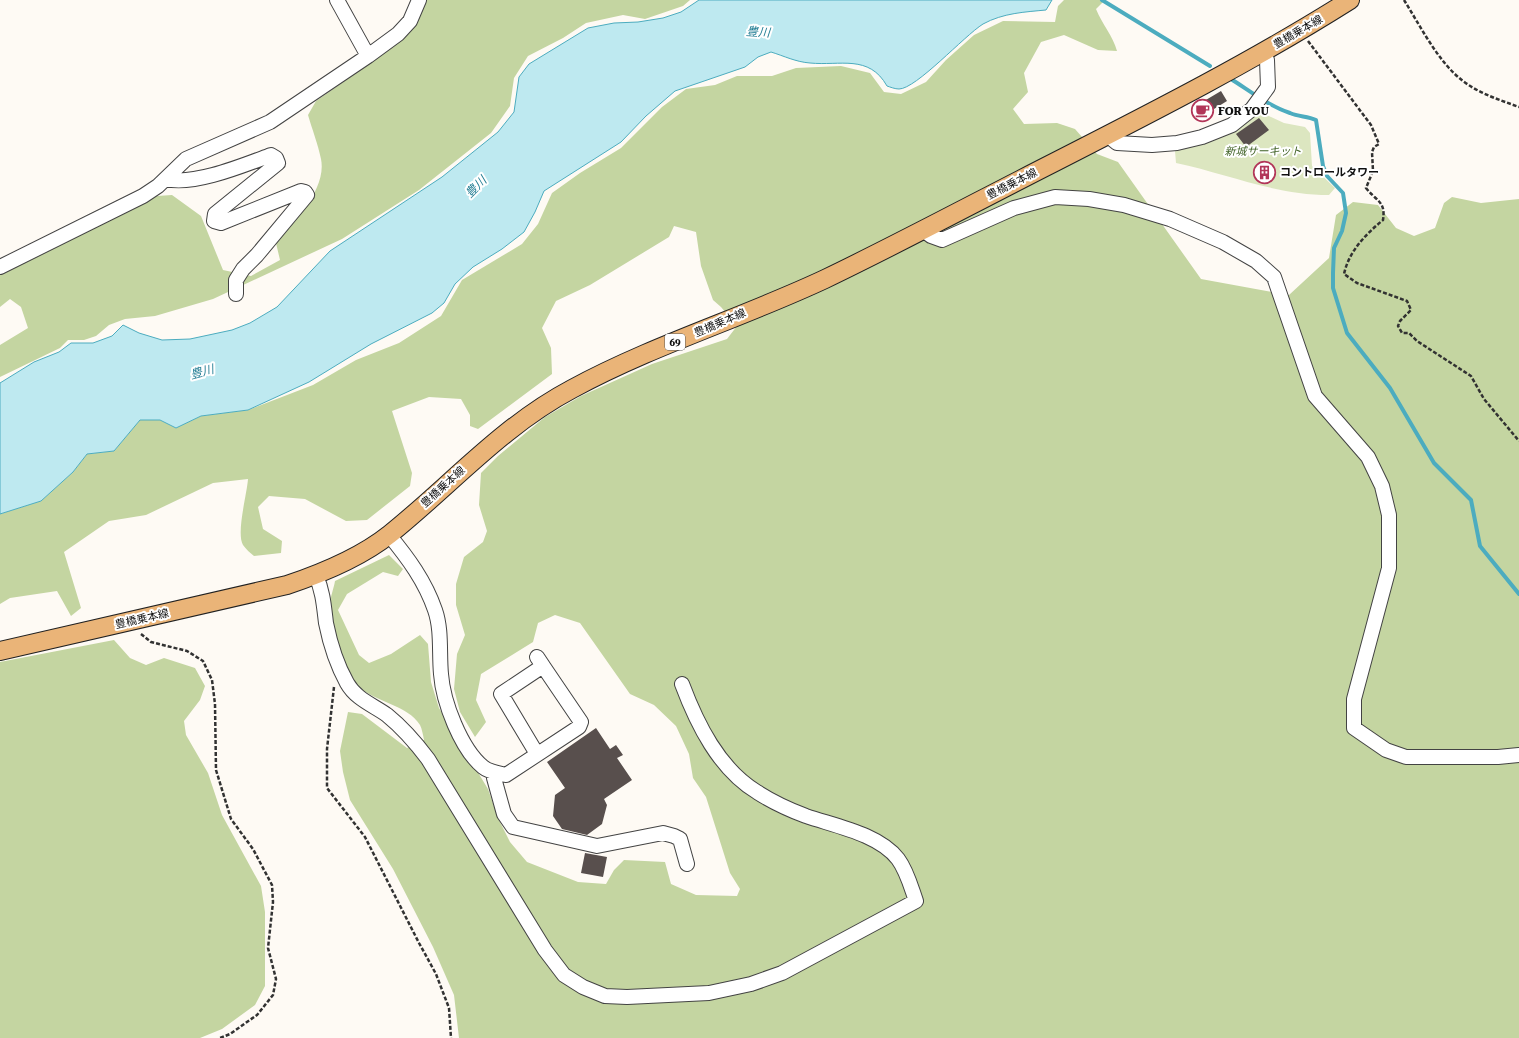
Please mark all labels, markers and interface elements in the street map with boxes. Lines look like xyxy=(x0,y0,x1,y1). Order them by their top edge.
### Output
street label: 豊橋乗本線 xyxy=(1271,13,1325,51)
water label: 豊川 xyxy=(746,24,772,40)
cafe icon: FOR YOU xyxy=(1190,98,1216,124)
place label: FOR YOU xyxy=(1218,105,1269,118)
park label: 新城サーキット xyxy=(1225,145,1302,158)
building icon: コントロールタワー xyxy=(1252,159,1278,185)
street label: 豊橋乗本線 xyxy=(985,166,1039,202)
place label: コントロールタワー xyxy=(1280,166,1379,179)
water label: 豊川 xyxy=(463,172,491,200)
street label: 豊橋乗本線 xyxy=(692,306,748,340)
road number: 69 xyxy=(665,334,685,350)
water label: 豊川 xyxy=(189,362,217,382)
street label: 豊橋乗本線 xyxy=(418,464,468,510)
street label: 豊橋乗本線 xyxy=(114,606,170,632)

